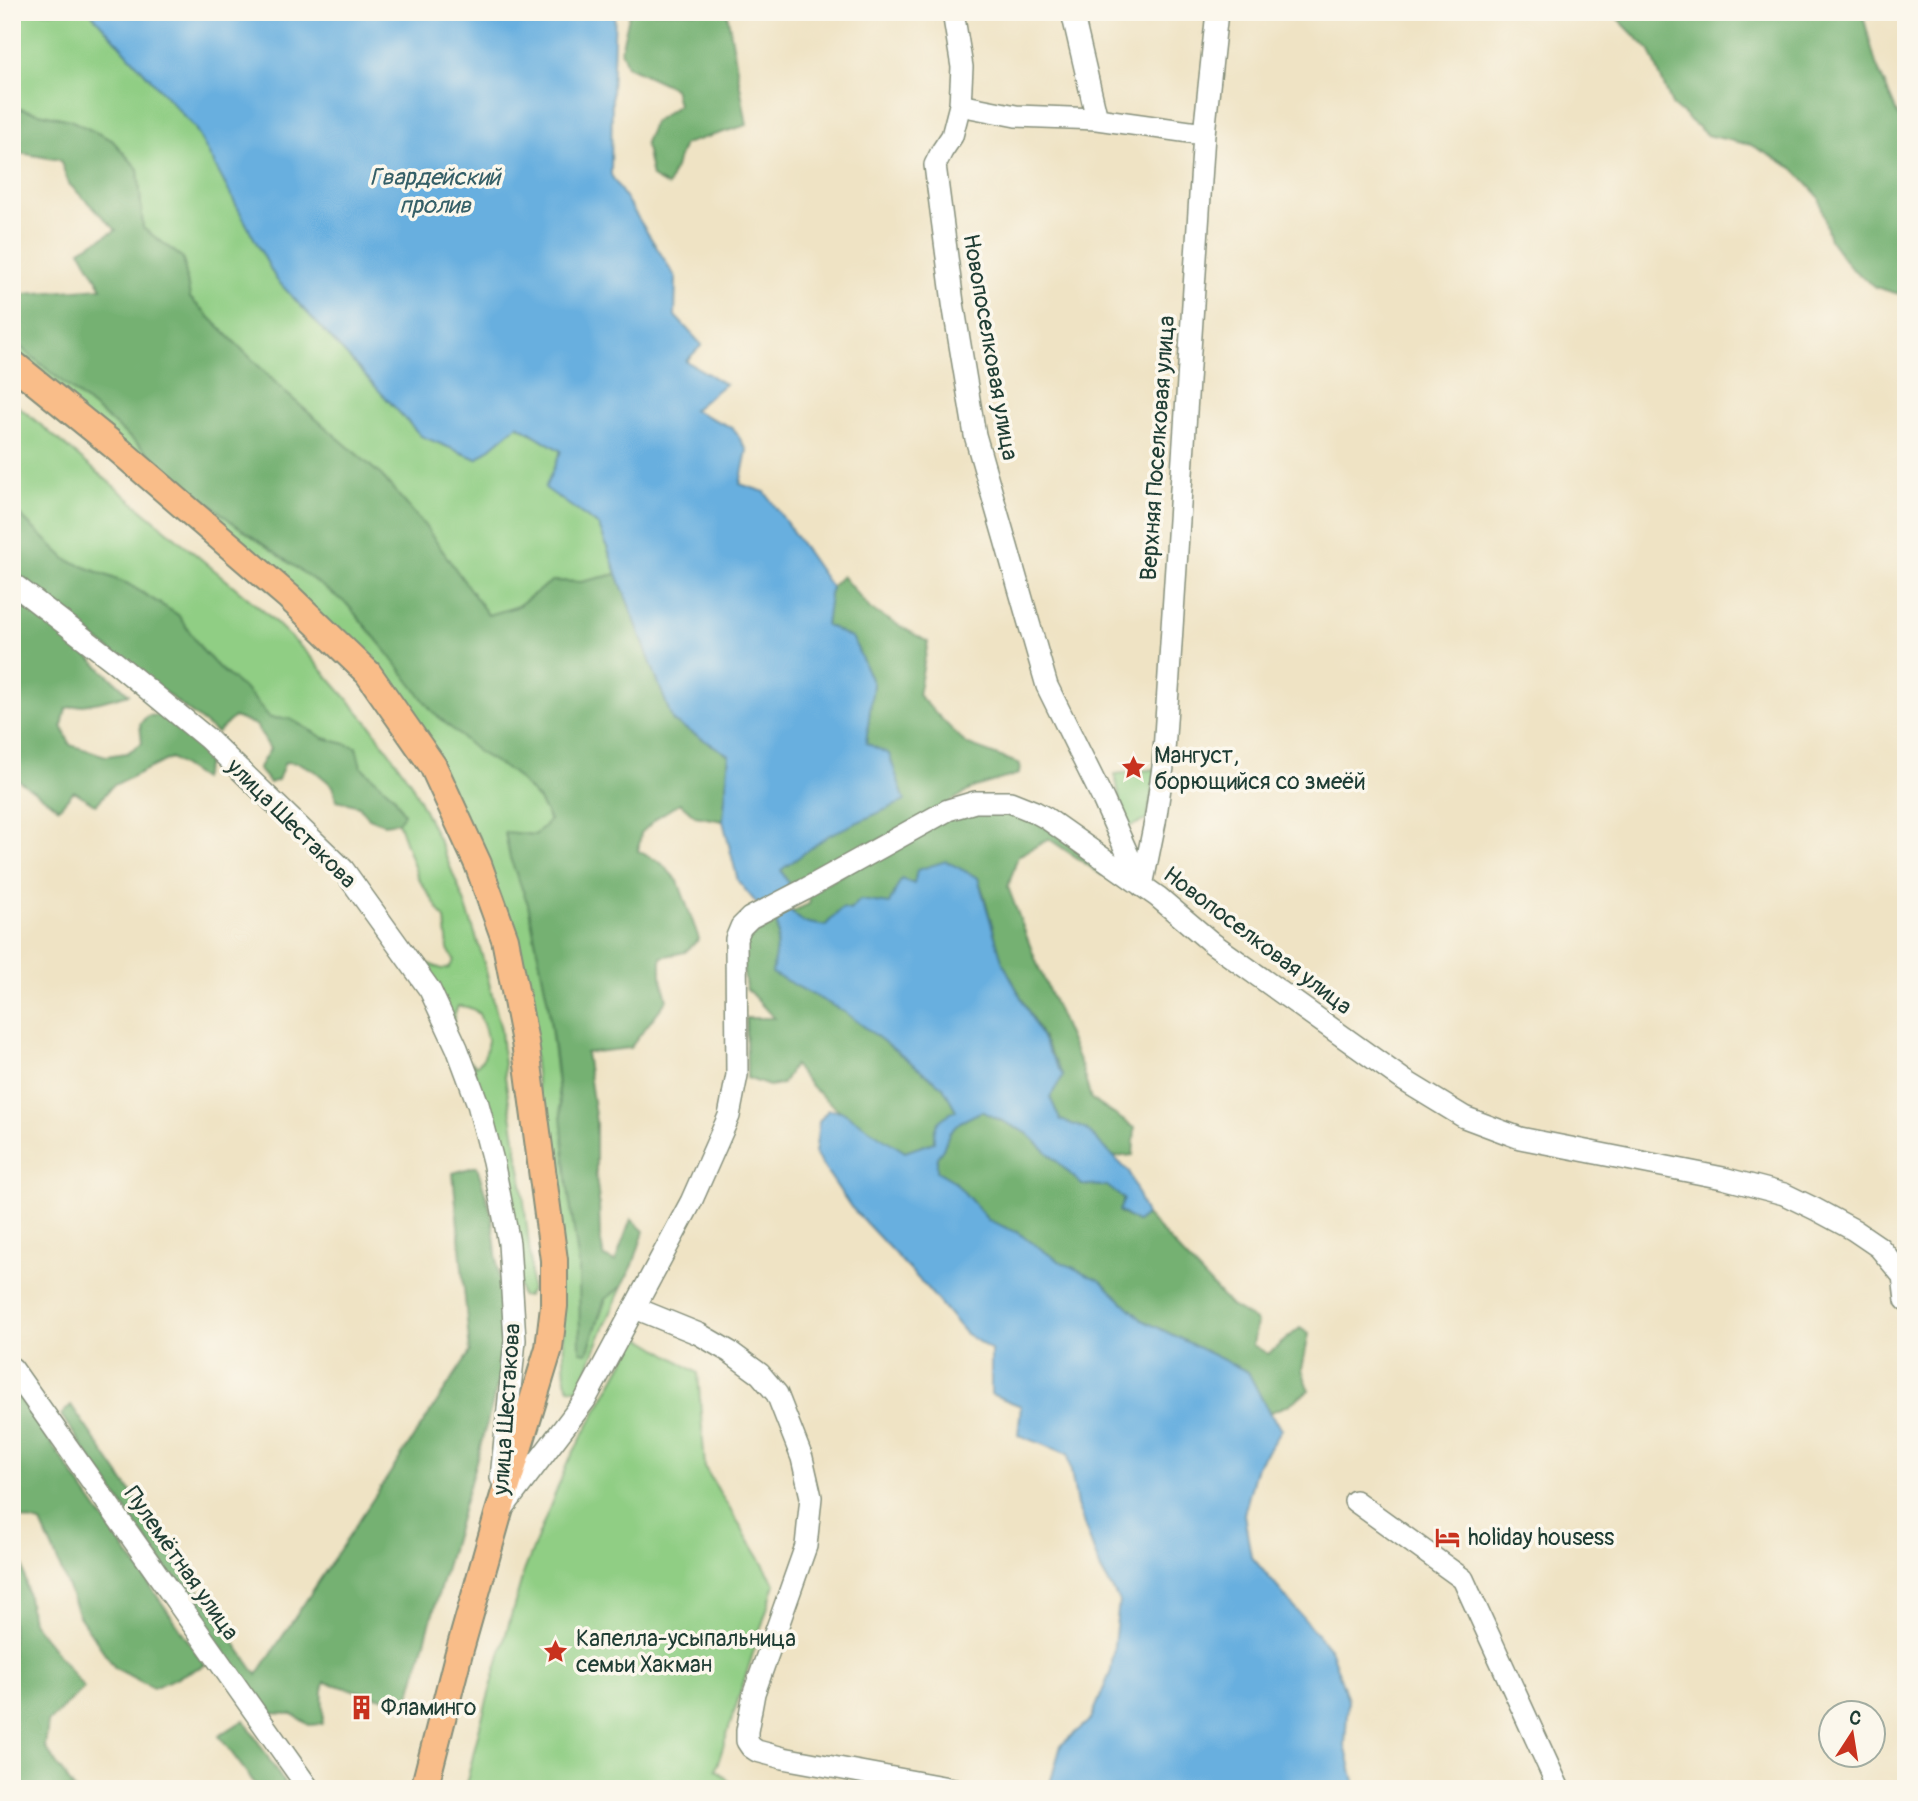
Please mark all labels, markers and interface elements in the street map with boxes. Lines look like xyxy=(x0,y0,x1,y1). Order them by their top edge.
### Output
water label: Гвардейский пролив xyxy=(370,163,503,220)
street label: Новопоселковая улица xyxy=(956,232,1025,462)
street label: Верхняя Поселковая улица xyxy=(1134,315,1181,581)
place label: Мангуст, борющийся со змеёй xyxy=(1154,741,1366,796)
street label: улица Шестакова xyxy=(220,752,363,894)
place icon: Мангуст, борющийся со змеёй xyxy=(1120,754,1148,782)
street label: Новопоселковая улица xyxy=(1158,860,1358,1021)
street label: улица Шестакова xyxy=(486,1322,527,1497)
street label: Пулемётная улица xyxy=(118,1481,245,1646)
hotel icon: holiday housess xyxy=(1434,1523,1462,1551)
place label: holiday housess xyxy=(1468,1523,1614,1552)
place label: Капелла-усыпальница семьи Хакман xyxy=(576,1624,796,1679)
place icon: Капелла-усыпальница семьи Хакман xyxy=(542,1637,570,1665)
building icon: Фламинго xyxy=(347,1693,375,1721)
place label: Фламинго xyxy=(381,1693,476,1722)
north arrow xyxy=(1816,1700,1886,1770)
text: С xyxy=(1847,1705,1864,1731)

